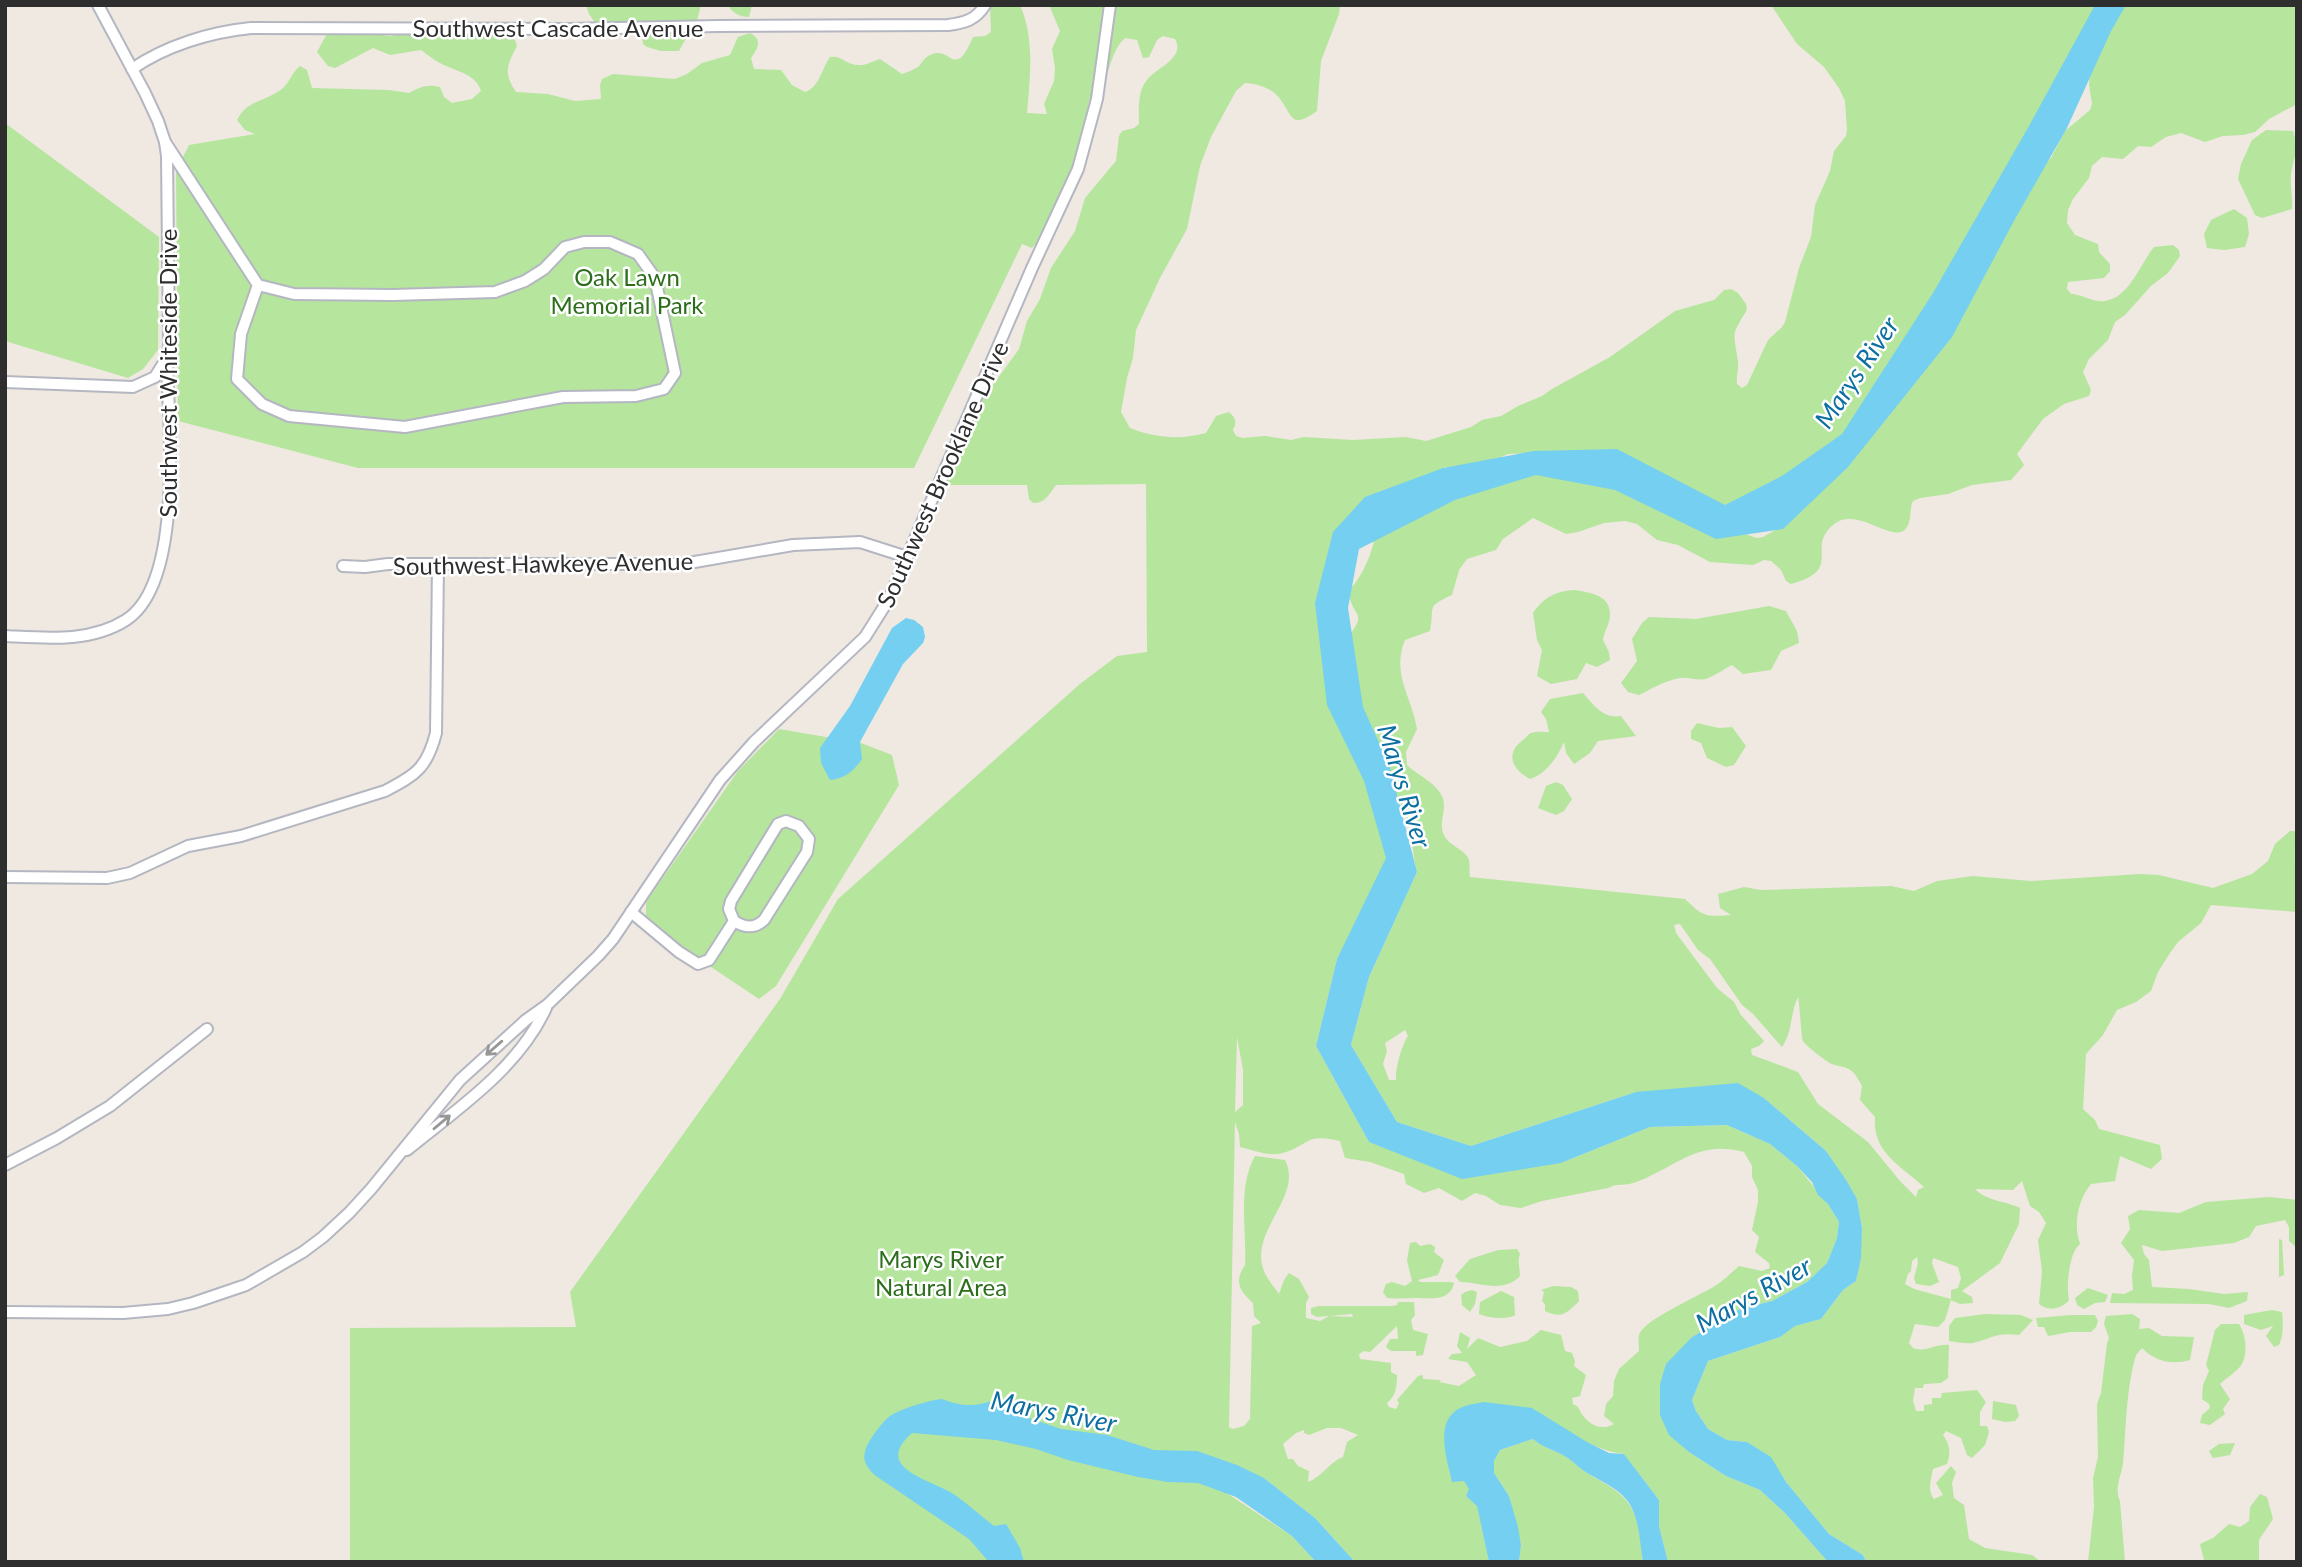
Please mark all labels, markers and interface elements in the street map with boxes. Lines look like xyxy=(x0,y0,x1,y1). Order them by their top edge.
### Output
street label: Southwest Cascade Avenue xyxy=(412,13,704,42)
street label: Southwest Whiteside Drive xyxy=(153,229,182,517)
park label: Oak Lawn Memorial Park xyxy=(550,262,704,319)
water label: Marys River xyxy=(1807,309,1905,434)
street label: Southwest Brooklane Drive xyxy=(870,336,1014,612)
street label: Southwest Hawkeye Avenue xyxy=(393,546,693,580)
water label: Marys River xyxy=(1371,720,1439,853)
one-way arrow xyxy=(485,1040,503,1056)
one-way arrow xyxy=(432,1114,450,1130)
park label: Marys River Natural Area xyxy=(875,1244,1007,1301)
water label: Marys River xyxy=(1690,1249,1817,1339)
water label: Marys River xyxy=(988,1383,1121,1439)

